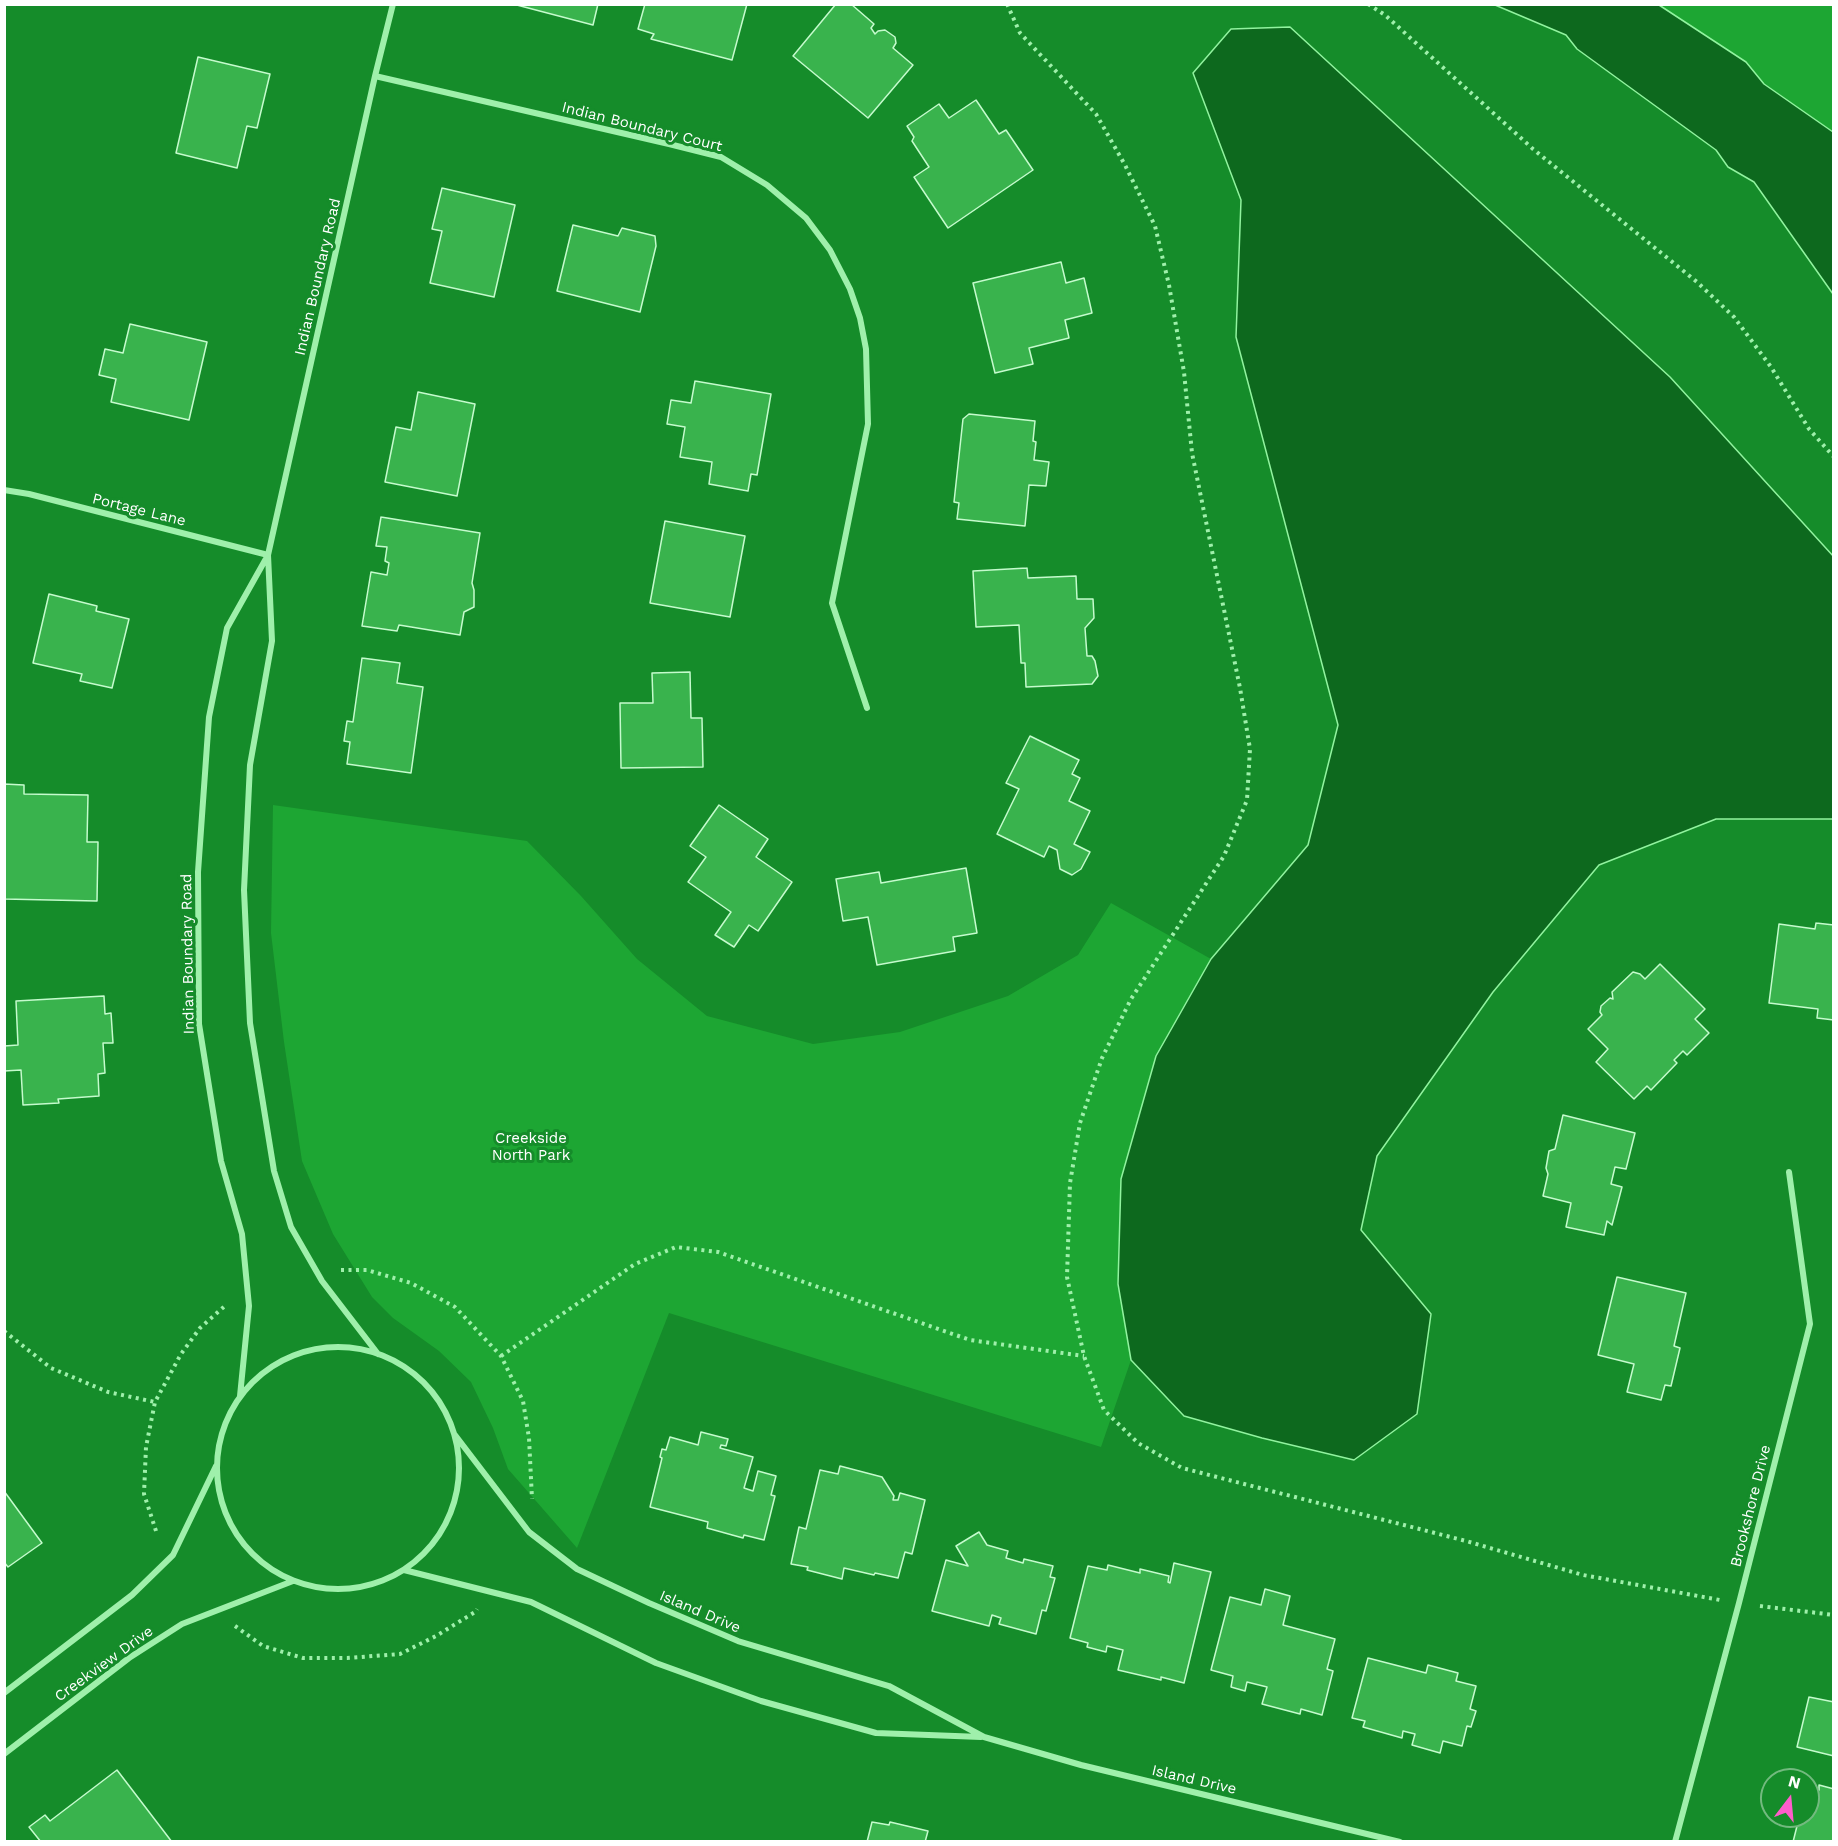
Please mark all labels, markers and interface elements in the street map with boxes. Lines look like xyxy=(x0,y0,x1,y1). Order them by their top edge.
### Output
street label: Indian Boundary Court xyxy=(560,98,724,156)
street label: Indian Boundary Road xyxy=(291,197,345,357)
street label: Portage Lane xyxy=(90,490,188,530)
street label: Indian Boundary Road xyxy=(178,873,198,1035)
park label: Creekside North Park xyxy=(492,1130,570,1165)
street label: Brookshore Drive xyxy=(1727,1443,1775,1569)
street label: Island Drive xyxy=(657,1587,743,1637)
street label: Creekview Drive xyxy=(51,1622,157,1706)
street label: Island Drive xyxy=(1150,1762,1238,1798)
north arrow xyxy=(1760,1768,1820,1828)
text: N xyxy=(1786,1771,1803,1793)

